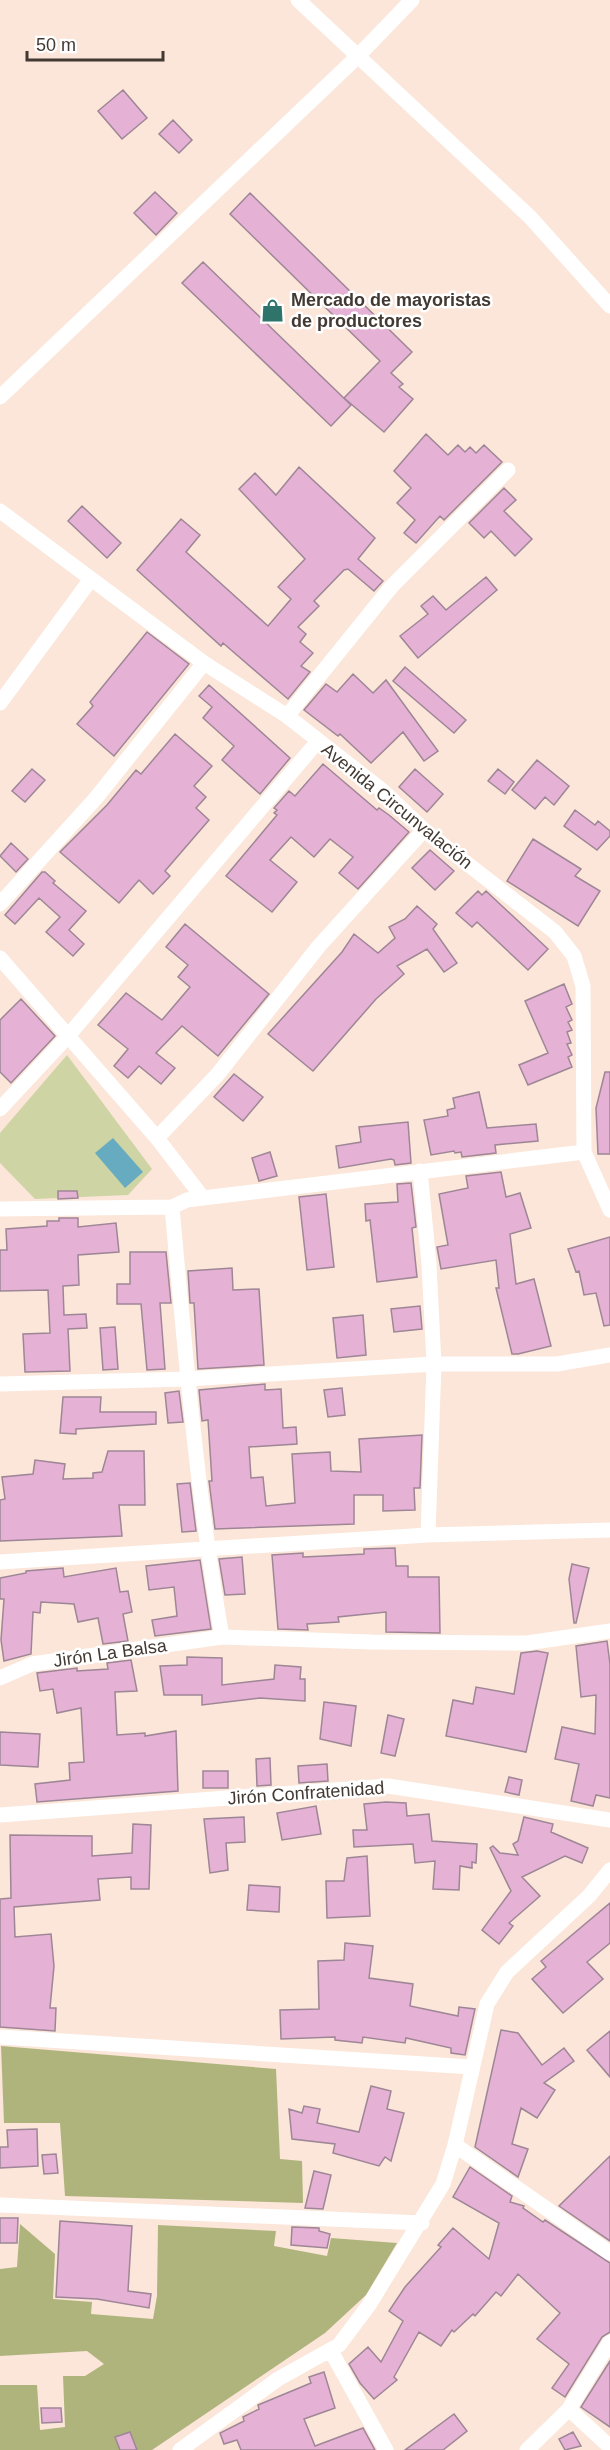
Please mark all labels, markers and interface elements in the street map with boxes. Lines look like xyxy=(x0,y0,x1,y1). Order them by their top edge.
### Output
scale bar xyxy=(27,24,164,62)
text: 50 m xyxy=(36,35,76,55)
place label: Mercado de mayoristas de productores xyxy=(291,290,491,331)
shop icon: Mercado de mayoristas de productores xyxy=(260,297,286,323)
street label: Avenida Circunvalación xyxy=(318,739,476,873)
street label: Jirón La Balsa xyxy=(52,1635,169,1671)
street label: Jirón Confratenidad xyxy=(227,1778,385,1808)

